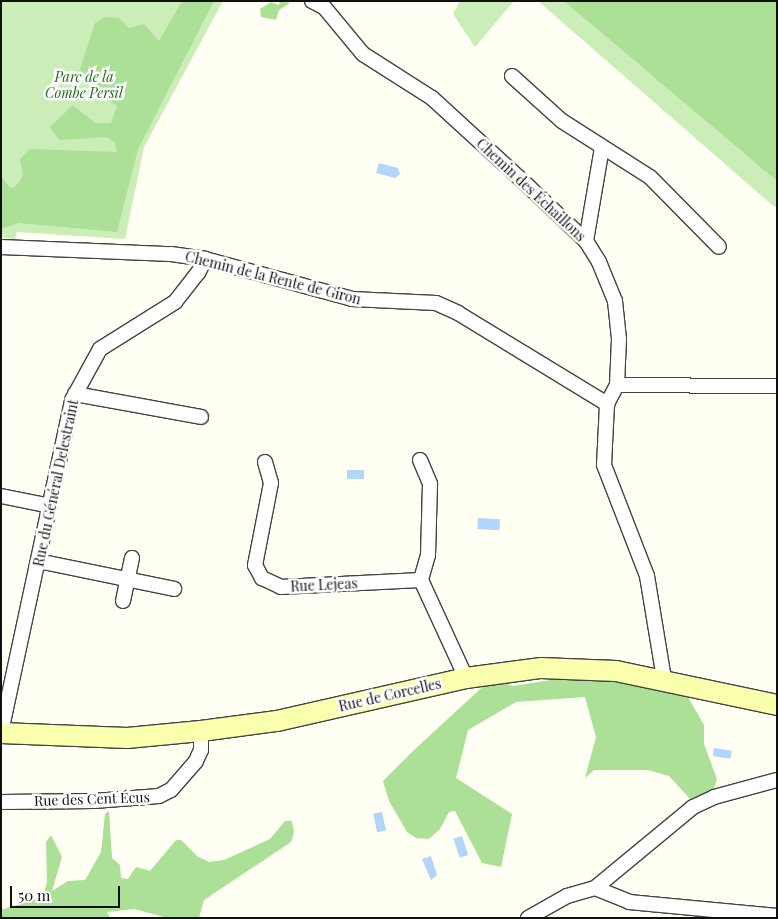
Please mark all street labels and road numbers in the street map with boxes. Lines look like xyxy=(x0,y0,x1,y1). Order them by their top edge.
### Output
street label: Chemin des Échaillons xyxy=(473,135,589,245)
street label: Chemin de la Rente de Giron xyxy=(183,248,363,308)
street label: Rue du Général Delestraint xyxy=(30,398,82,568)
street label: Rue Lejeas xyxy=(290,575,358,595)
street label: Rue de Corcelles xyxy=(337,675,443,715)
street label: Rue des Cent Écus xyxy=(34,789,150,809)

